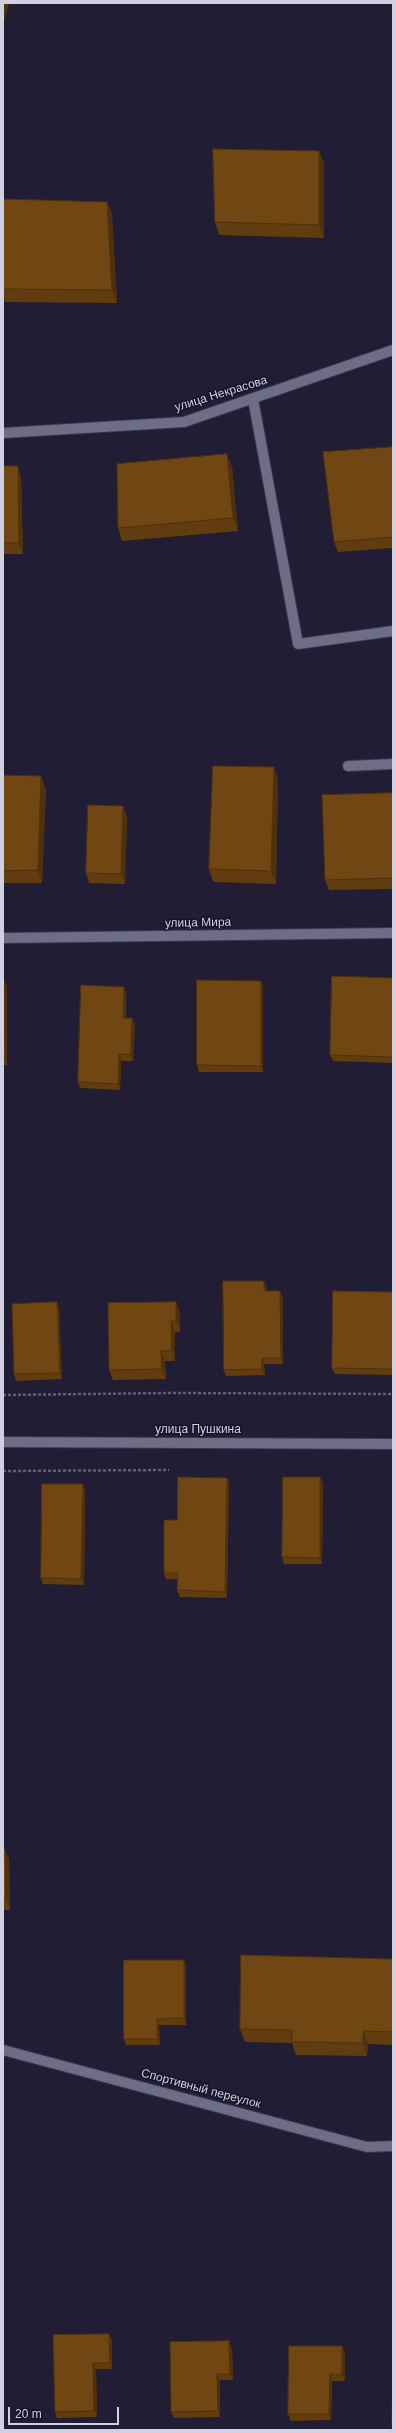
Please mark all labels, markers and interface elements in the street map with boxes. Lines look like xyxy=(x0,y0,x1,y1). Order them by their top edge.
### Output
street label: улица Некрасова xyxy=(173,373,269,415)
street label: улица Мира xyxy=(165,915,231,931)
street label: улица Пушкина xyxy=(155,1423,241,1437)
street label: Спортивный переулок xyxy=(140,2066,262,2112)
scale bar xyxy=(10,2399,121,2425)
text: 20 m xyxy=(15,2407,42,2421)

